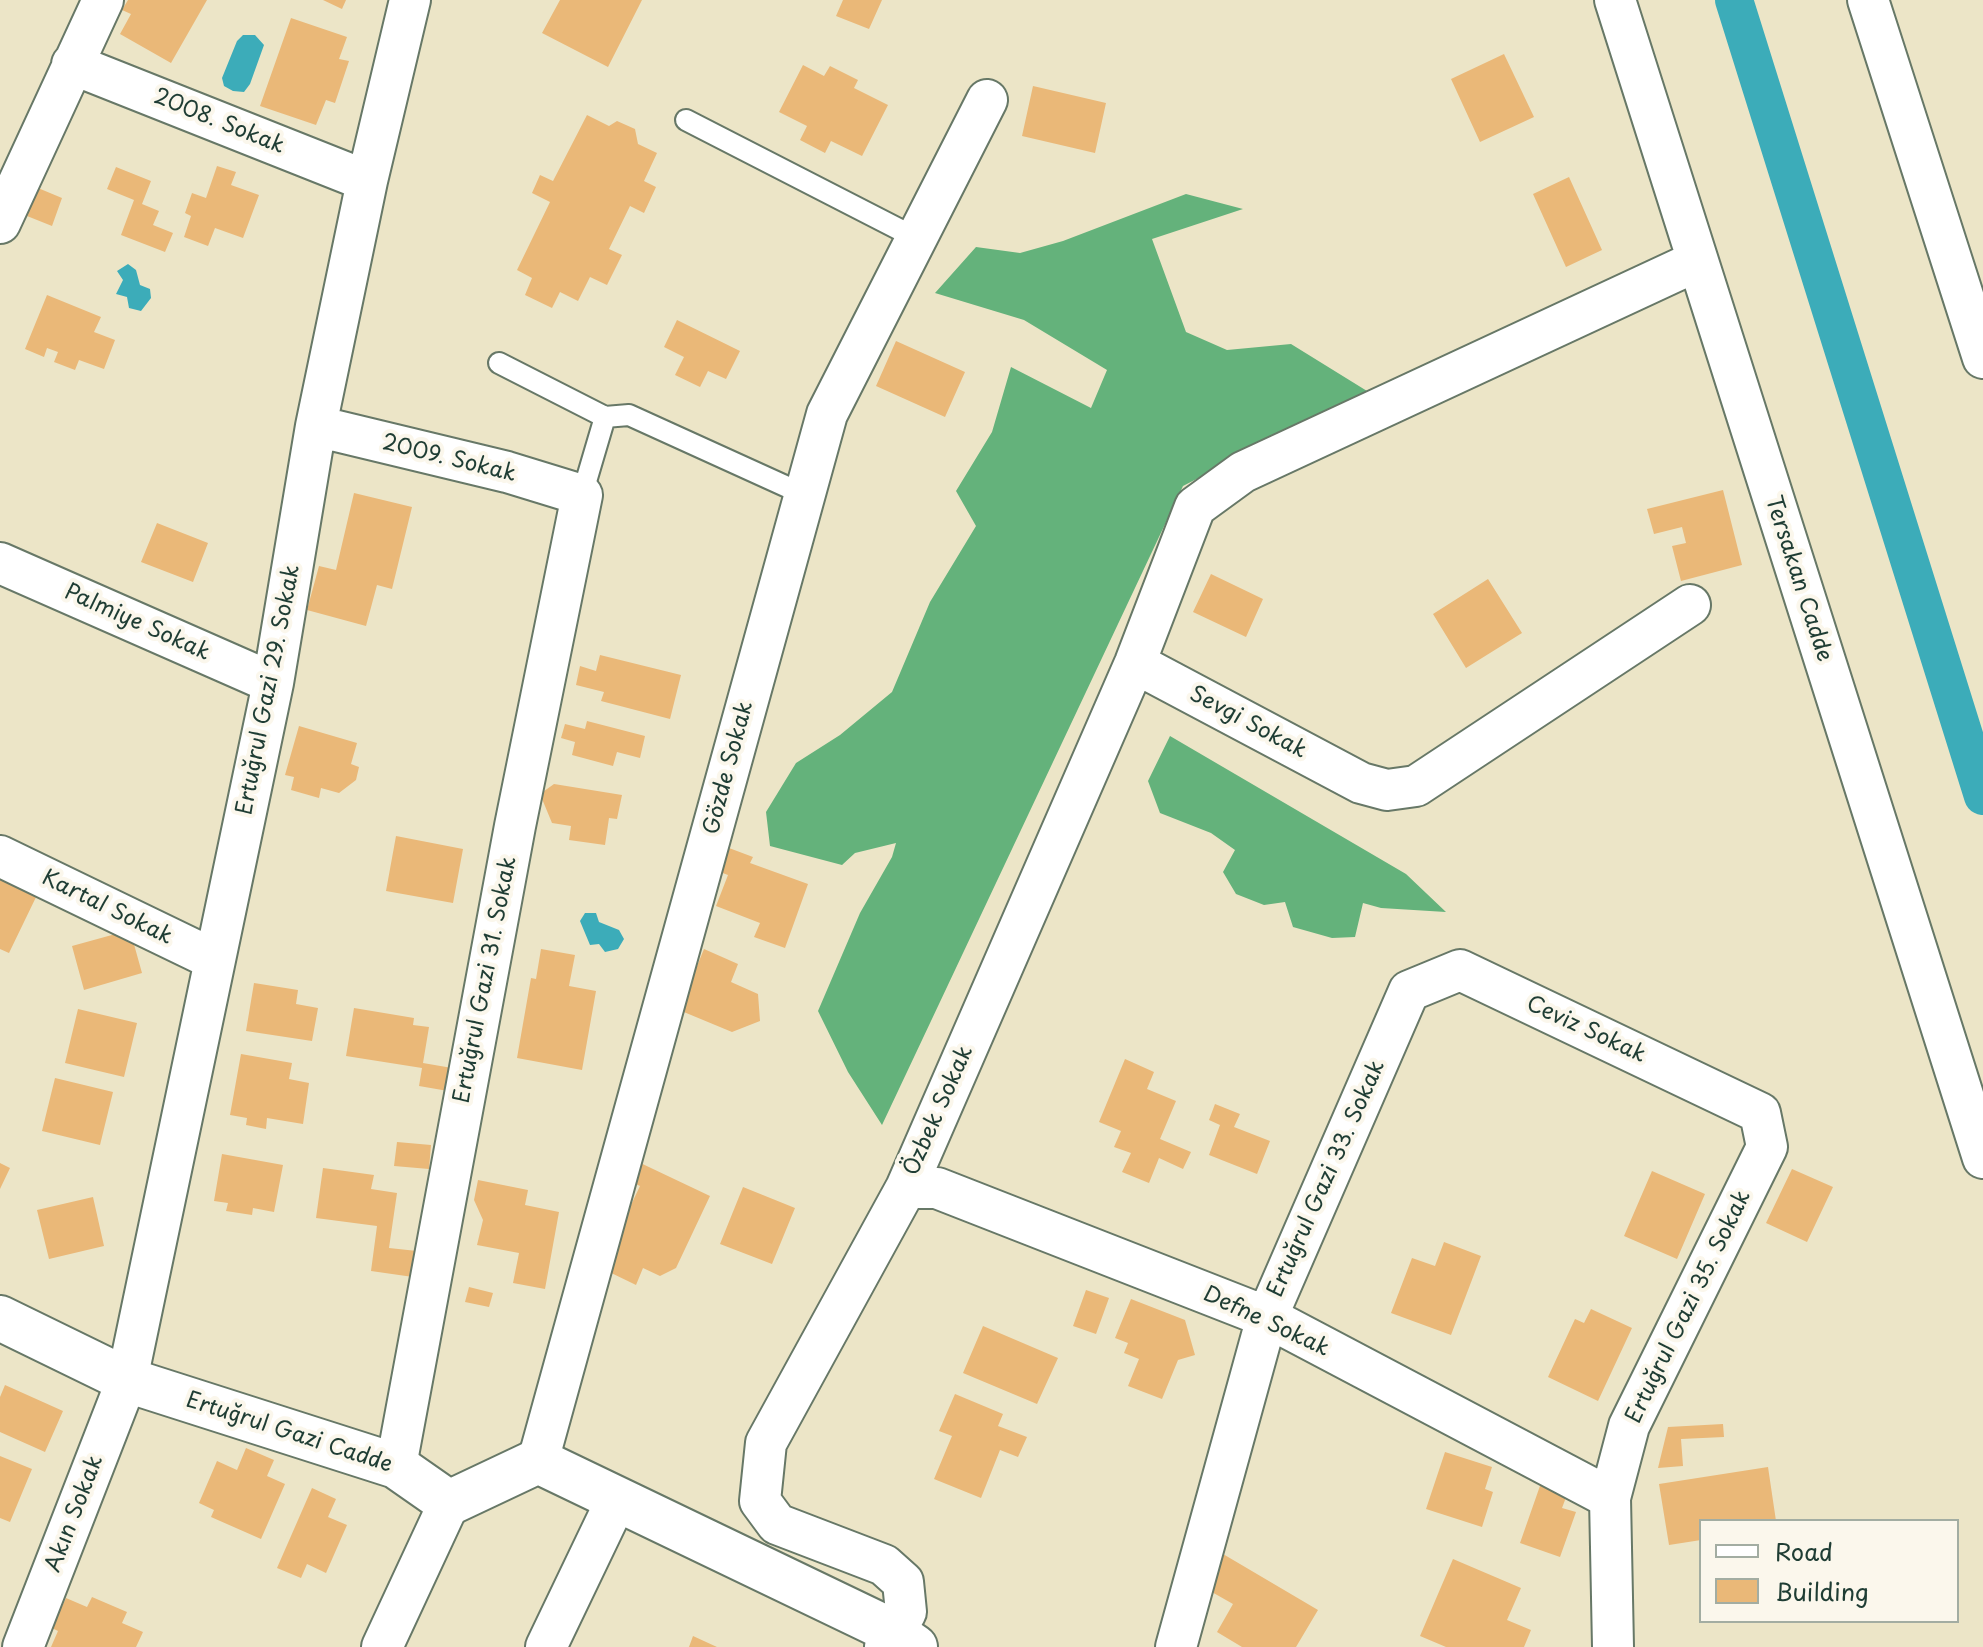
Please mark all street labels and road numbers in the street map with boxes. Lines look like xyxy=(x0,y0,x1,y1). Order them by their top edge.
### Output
street label: 2008. Sokak xyxy=(150,84,288,160)
street label: 2009. Sokak xyxy=(379,430,519,488)
street label: Tersakan Cadde xyxy=(1759,493,1837,665)
street label: Ertuğrul Gazi 29. Sokak xyxy=(232,563,306,817)
street label: Palmiye Sokak xyxy=(60,579,214,667)
street label: Sevgi Sokak xyxy=(1185,681,1311,765)
street label: Gözde Sokak xyxy=(699,699,759,837)
street label: Ertuğrul Gazi 31. Sokak xyxy=(449,854,523,1106)
street label: Kartal Sokak xyxy=(37,865,177,951)
street label: Ceviz Sokak xyxy=(1522,991,1650,1069)
street label: Özbek Sokak xyxy=(899,1042,979,1180)
street label: Ertuğrul Gazi 33. Sokak xyxy=(1263,1056,1391,1302)
street label: Ertuğrul Gazi 35. Sokak xyxy=(1621,1186,1757,1428)
street label: Defne Sokak xyxy=(1199,1281,1333,1363)
street label: Ertuğrul Gazi Cadde xyxy=(183,1387,395,1479)
street label: Akın Sokak xyxy=(41,1452,109,1576)

